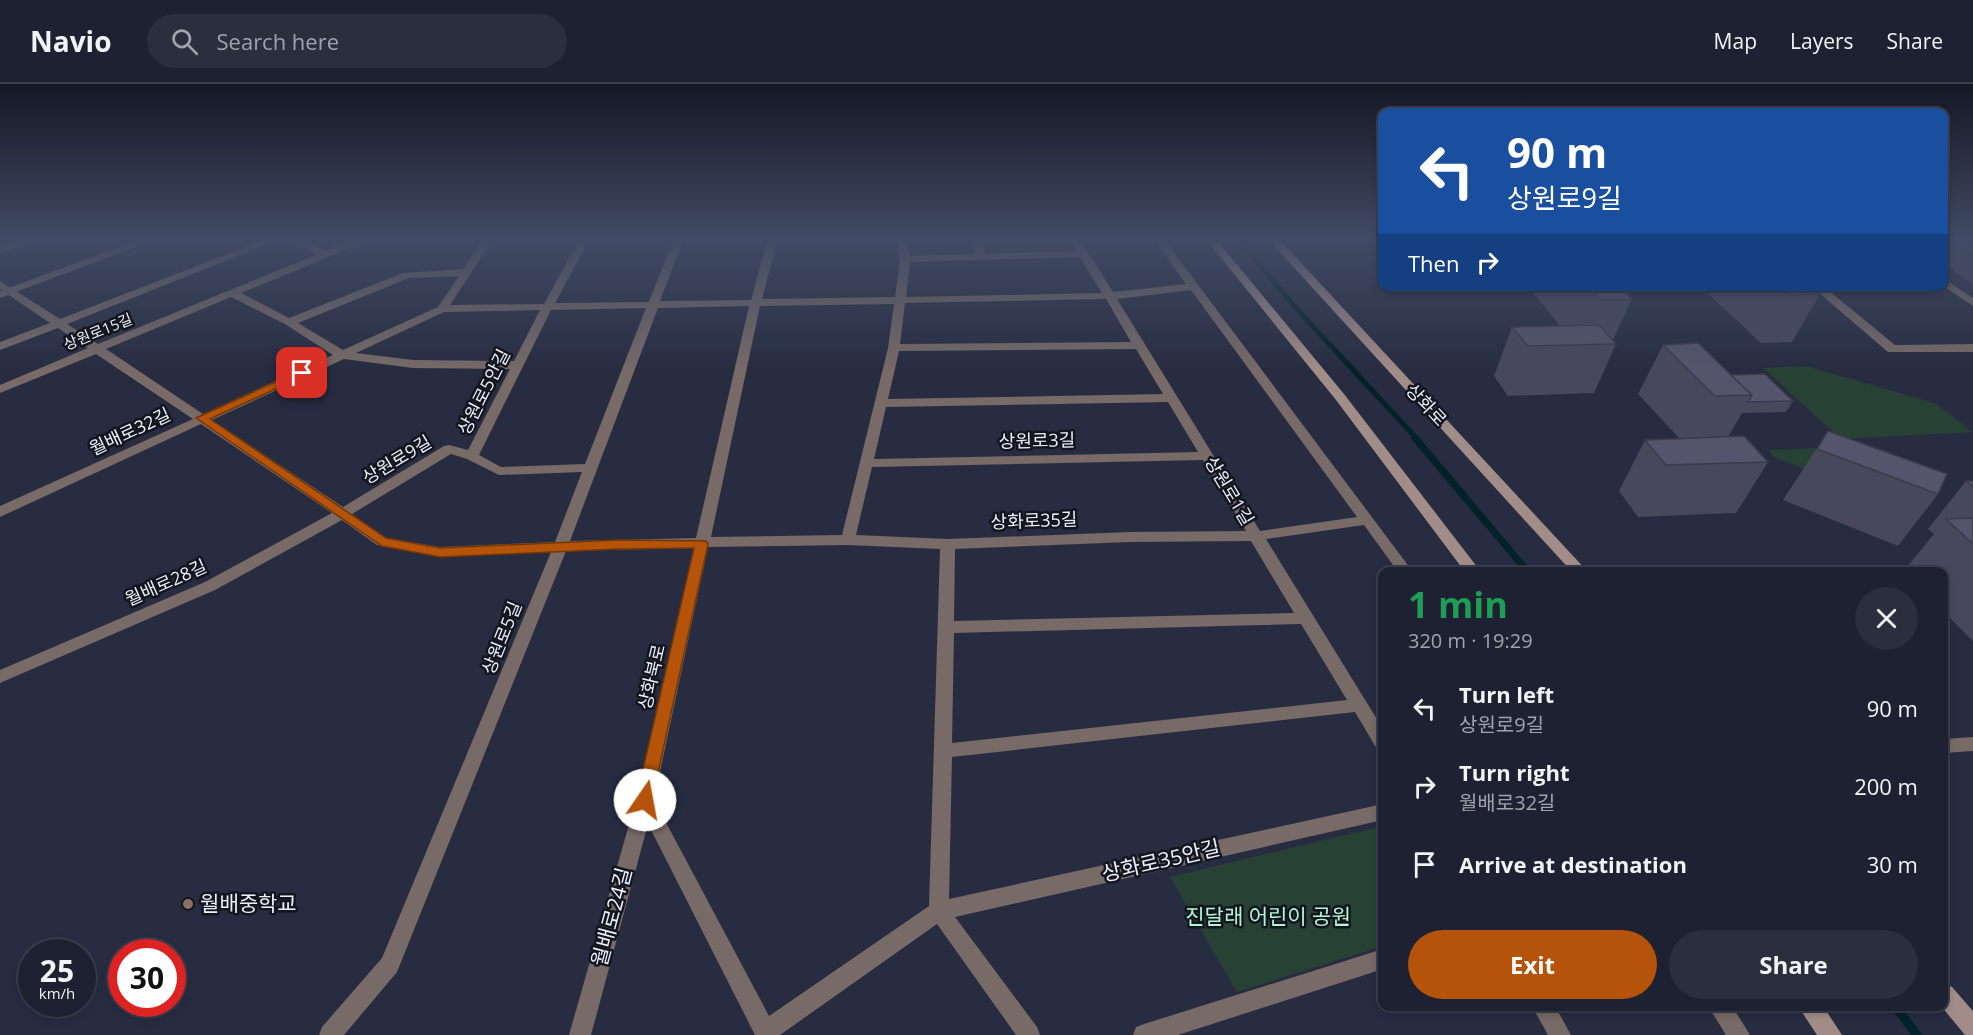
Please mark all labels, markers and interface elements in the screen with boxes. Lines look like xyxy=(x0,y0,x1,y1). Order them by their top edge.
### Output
search box xyxy=(147,14,567,68)
text: Navio xyxy=(30,22,111,60)
icon: search xyxy=(168,25,201,58)
text: Search here xyxy=(216,26,339,56)
text: Map xyxy=(1714,27,1757,55)
text: Layers xyxy=(1790,27,1854,55)
text: Share xyxy=(1887,27,1943,55)
text: 90 m xyxy=(1507,123,1607,180)
icon: left xyxy=(1408,132,1486,210)
text: 상원로9길 xyxy=(1507,179,1622,216)
icon: right xyxy=(1471,246,1504,279)
text: Then xyxy=(1408,248,1459,278)
street label: 상원로15길 xyxy=(60,308,135,354)
street label: 상원로5안길 xyxy=(451,345,515,438)
pin xyxy=(276,347,327,398)
icon: arrive xyxy=(285,356,318,389)
street label: 상화로 xyxy=(1401,378,1452,431)
street label: 월배로32길 xyxy=(85,402,174,460)
street label: 상원로3길 xyxy=(999,427,1075,453)
street label: 상원로9길 xyxy=(357,429,435,489)
street label: 상원로1길 xyxy=(1200,451,1260,529)
street label: 상화로35길 xyxy=(990,506,1078,534)
street label: 월배로28길 xyxy=(121,553,210,611)
text: 1 min xyxy=(1408,580,1508,629)
button: close xyxy=(1855,587,1918,650)
street label: 상원로5길 xyxy=(476,598,527,678)
text: 320 m · 19:29 xyxy=(1408,627,1533,654)
street label: 상화북로 xyxy=(632,642,670,712)
text: Turn left xyxy=(1459,679,1554,709)
icon: left xyxy=(1408,692,1441,725)
text: 90 m xyxy=(1867,693,1918,723)
text: 상원로9길 xyxy=(1459,711,1544,738)
text: Turn right xyxy=(1459,757,1570,787)
position arrow xyxy=(613,768,677,832)
icon: right xyxy=(1408,770,1441,803)
text: 200 m xyxy=(1854,771,1918,801)
text: 월배로32길 xyxy=(1459,789,1555,816)
street label: 상화로35안길 xyxy=(1099,833,1223,887)
icon: arrive xyxy=(1408,848,1441,881)
text: Arrive at destination xyxy=(1459,849,1687,879)
text: 30 m xyxy=(1867,849,1918,879)
street label: 월배로24길 xyxy=(584,864,638,969)
place label: 월배중학교 xyxy=(200,889,297,917)
marker: 월배중학교 xyxy=(181,897,195,911)
park label: 진달래 어린이 공원 xyxy=(1185,902,1351,930)
button: Exit xyxy=(1408,930,1657,999)
button: Share xyxy=(1669,930,1918,999)
speed limit sign: 30 xyxy=(108,939,186,1017)
text: 25 xyxy=(40,950,74,991)
text: km/h xyxy=(39,983,75,1003)

